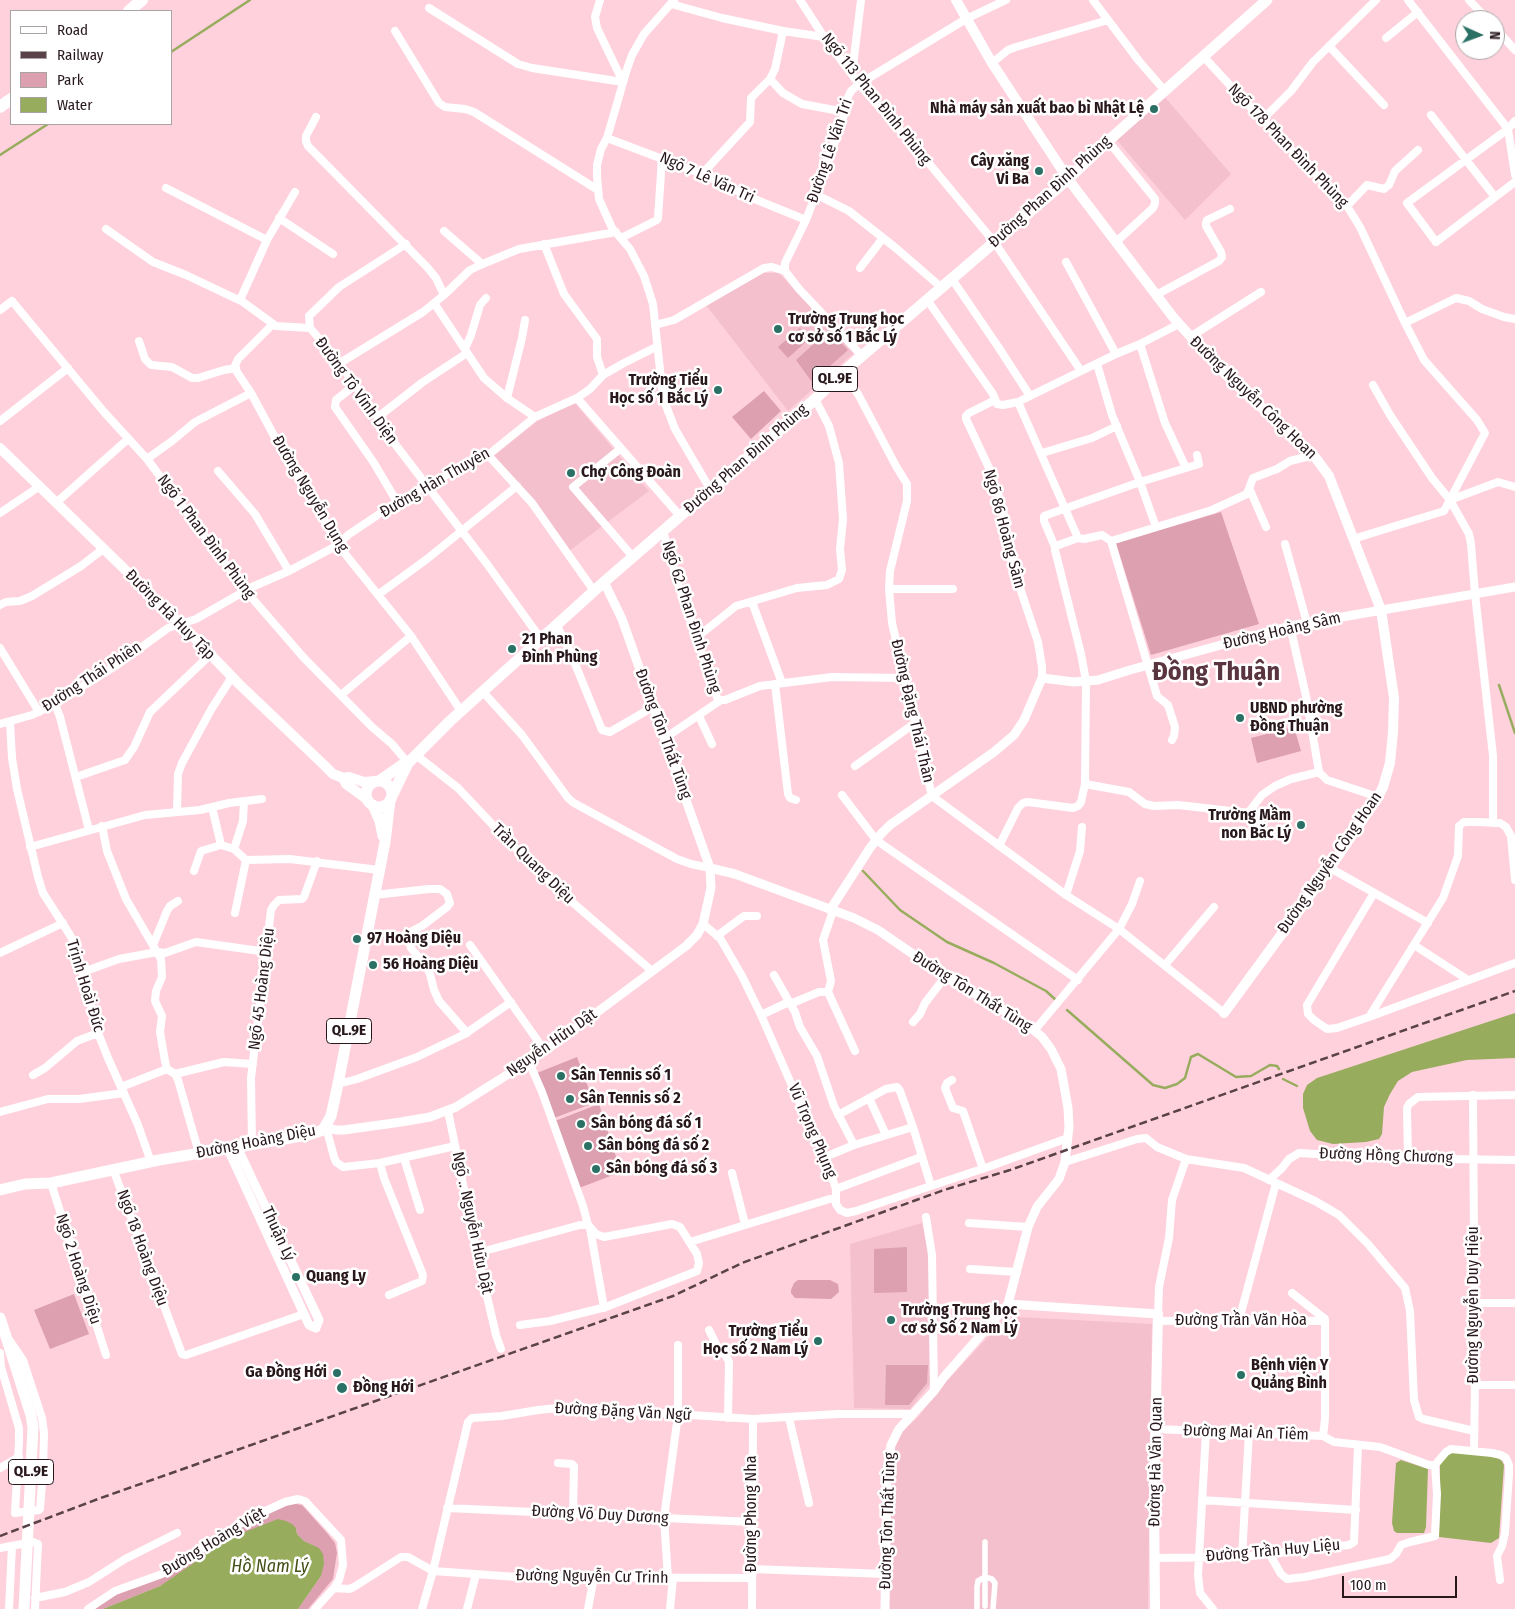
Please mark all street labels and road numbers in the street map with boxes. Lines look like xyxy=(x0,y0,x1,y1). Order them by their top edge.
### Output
street label: Ngõ 113 Phan Đình Phùng xyxy=(817,29,935,169)
street label: Ngõ 178 Phan Đình Phùng xyxy=(1224,80,1352,212)
street label: Đường Lê Văn Tri xyxy=(803,96,857,206)
street label: Đường Phan Đình Phùng xyxy=(985,132,1115,252)
street label: Ngõ 7 Lê Văn Tri xyxy=(657,149,757,207)
street label: Đường Nguyễn Công Hoan xyxy=(1185,332,1321,464)
street label: Đường Tô Vĩnh Diện xyxy=(311,334,401,448)
road number: QL.9E xyxy=(812,366,858,392)
street label: Đường Phan Đình Phùng xyxy=(680,400,812,518)
street label: Đường Nguyễn Dụng xyxy=(268,432,352,556)
street label: Đường Hàn Thuyên xyxy=(377,444,493,522)
street label: Ngõ 86 Hoàng Sâm xyxy=(979,467,1029,591)
street label: Ngõ 1 Phan Đình Phùng xyxy=(153,471,259,603)
street label: Ngõ 62 Phan Đình Phùng xyxy=(657,538,725,696)
street label: Đường Hà Huy Tập xyxy=(121,566,219,664)
street label: Đường Hoàng Sâm xyxy=(1221,608,1343,654)
street label: Đường Đặng Thái Thân xyxy=(886,637,938,785)
street label: Đường Thái Phiên xyxy=(39,638,145,716)
street label: Đường Tôn Thất Tùng xyxy=(631,666,695,802)
street label: Đường Nguyễn Công Hoan xyxy=(1274,788,1386,938)
street label: Trần Quang Diệu xyxy=(488,820,578,908)
street label: Ngõ 45 Hoàng Diệu xyxy=(245,927,279,1051)
street label: Trịnh Hoài Đức xyxy=(62,937,108,1035)
street label: Đường Tôn Thất Tùng xyxy=(909,947,1035,1037)
street label: Nguyễn Hữu Dật xyxy=(503,1005,601,1081)
road number: QL.9E xyxy=(326,1018,372,1044)
street label: Vũ Trọng Phụng xyxy=(783,1081,841,1181)
street label: Đường Hoàng Diệu xyxy=(195,1121,317,1163)
street label: Đường Hồng Chương xyxy=(1319,1144,1453,1168)
street label: Ngõ .. Nguyễn Hữu Dật xyxy=(448,1150,496,1296)
street label: Ngõ 18 Hoàng Diệu xyxy=(112,1187,172,1309)
street label: Thuận Lý xyxy=(257,1204,299,1264)
street label: Ngõ 2 Hoàng Diệu xyxy=(51,1211,105,1327)
street label: Đường Nguyễn Duy Hiệu xyxy=(1464,1226,1484,1384)
street label: Đường Trần Văn Hòa xyxy=(1175,1311,1307,1331)
street label: Đường Hà Văn Quan xyxy=(1145,1397,1167,1527)
street label: Đường Đặng Văn Ngữ xyxy=(554,1399,692,1425)
street label: Đường Mai An Tiêm xyxy=(1183,1421,1309,1445)
street label: Đường Tôn Thất Tùng xyxy=(876,1452,900,1590)
street label: Đường Phong Nha xyxy=(742,1456,762,1572)
road number: QL.9E xyxy=(8,1460,54,1484)
street label: Đường Võ Duy Dương xyxy=(531,1502,669,1528)
street label: Đường Hoàng Việt xyxy=(159,1504,269,1580)
street label: Đường Trần Huy Liệu xyxy=(1205,1536,1341,1566)
street label: Đường Nguyễn Cư Trinh xyxy=(515,1566,669,1588)

